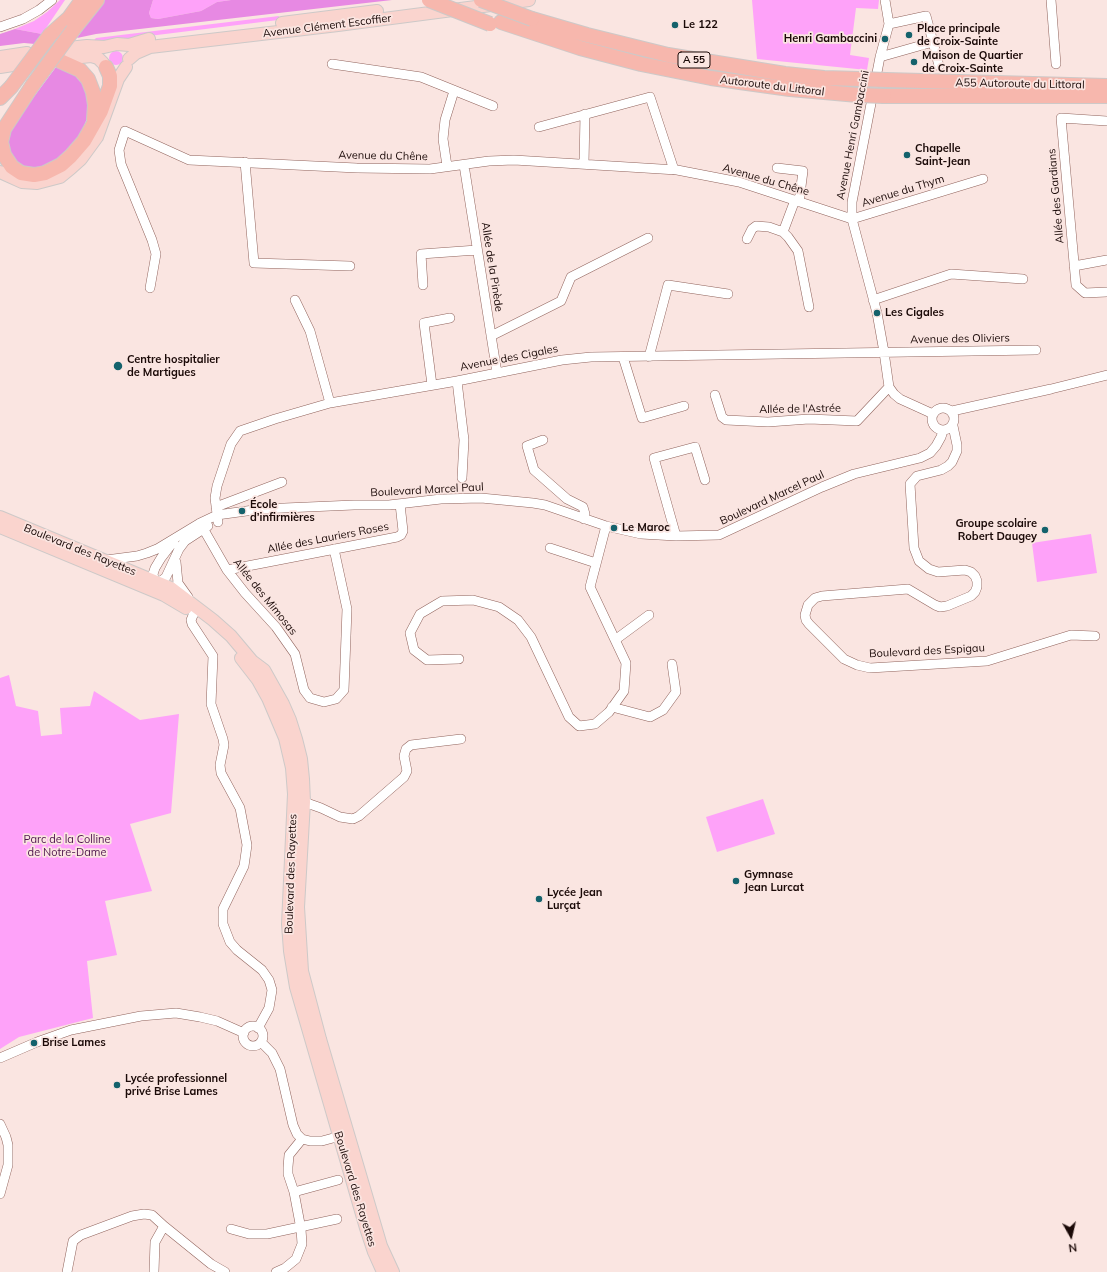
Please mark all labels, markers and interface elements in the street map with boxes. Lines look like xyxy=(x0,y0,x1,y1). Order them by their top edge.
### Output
street label: Avenue Clément Escoffier xyxy=(262,12,392,40)
place label: Le 122 xyxy=(683,18,718,32)
marker: Le 122 xyxy=(670,20,680,30)
place label: Place principale de Croix-Sainte xyxy=(917,22,1000,48)
marker: Place principale de Croix-Sainte xyxy=(904,30,914,40)
place label: Henri Gambaccini xyxy=(784,32,877,46)
marker: Henri Gambaccini xyxy=(880,34,890,44)
place label: Maison de Quartier de Croix-Sainte xyxy=(922,49,1023,75)
road number: A 55 xyxy=(678,52,710,68)
marker: Maison de Quartier de Croix-Sainte xyxy=(909,57,919,67)
street label: Avenue Henri Gambaccini xyxy=(834,69,872,201)
street label: Autoroute du Littoral xyxy=(719,73,825,99)
street label: A55 Autoroute du Littoral xyxy=(955,76,1085,92)
place label: Chapelle Saint-Jean xyxy=(915,142,971,168)
street label: Allée des Gardians xyxy=(1045,148,1067,244)
street label: Avenue du Chêne xyxy=(338,149,428,163)
marker: Chapelle Saint-Jean xyxy=(902,150,912,160)
street label: Avenue du Chêne xyxy=(721,161,811,199)
street label: Avenue du Thym xyxy=(860,172,946,210)
street label: Allée de la Pinède xyxy=(478,221,506,313)
place label: Les Cigales xyxy=(885,306,944,320)
marker: Les Cigales xyxy=(872,308,882,318)
street label: Avenue des Oliviers xyxy=(910,332,1010,346)
street label: Avenue des Cigales xyxy=(459,342,559,374)
place label: Centre hospitalier de Martigues xyxy=(127,353,220,379)
marker: Centre hospitalier de Martigues xyxy=(112,360,124,372)
street label: Allée de l'Astrée xyxy=(759,402,841,416)
street label: Boulevard Marcel Paul xyxy=(718,468,826,528)
street label: Boulevard Marcel Paul xyxy=(370,480,484,500)
place label: École d’infirmières xyxy=(250,498,315,524)
marker: École d’infirmières xyxy=(237,506,247,516)
place label: Groupe scolaire Robert Daugey xyxy=(955,517,1037,543)
street label: Allée des Lauriers Roses xyxy=(266,520,390,556)
street label: Boulevard des Rayettes xyxy=(22,521,138,579)
place label: Le Maroc xyxy=(622,521,670,535)
marker: Le Maroc xyxy=(609,523,619,533)
marker: Groupe scolaire Robert Daugey xyxy=(1040,525,1050,535)
street label: Allée des Mimosas xyxy=(230,556,300,638)
street label: Boulevard des Espigau xyxy=(869,641,985,661)
street label: Boulevard des Rayettes xyxy=(282,814,300,934)
park label: Parc de la Colline de Notre-Dame xyxy=(24,833,110,859)
place label: Gymnase Jean Lurcat xyxy=(744,868,804,894)
marker: Gymnase Jean Lurcat xyxy=(731,876,741,886)
place label: Lycée Jean Lurçat xyxy=(547,886,602,912)
marker: Lycée Jean Lurçat xyxy=(534,894,544,904)
place label: Brise Lames xyxy=(42,1036,106,1050)
marker: Brise Lames xyxy=(29,1038,39,1048)
place label: Lycée professionnel privé Brise Lames xyxy=(125,1072,227,1098)
marker: Lycée professionnel privé Brise Lames xyxy=(112,1080,122,1090)
street label: Boulevard des Rayettes xyxy=(331,1130,379,1248)
north arrow xyxy=(1051,1216,1091,1256)
text: N xyxy=(1068,1240,1078,1255)

